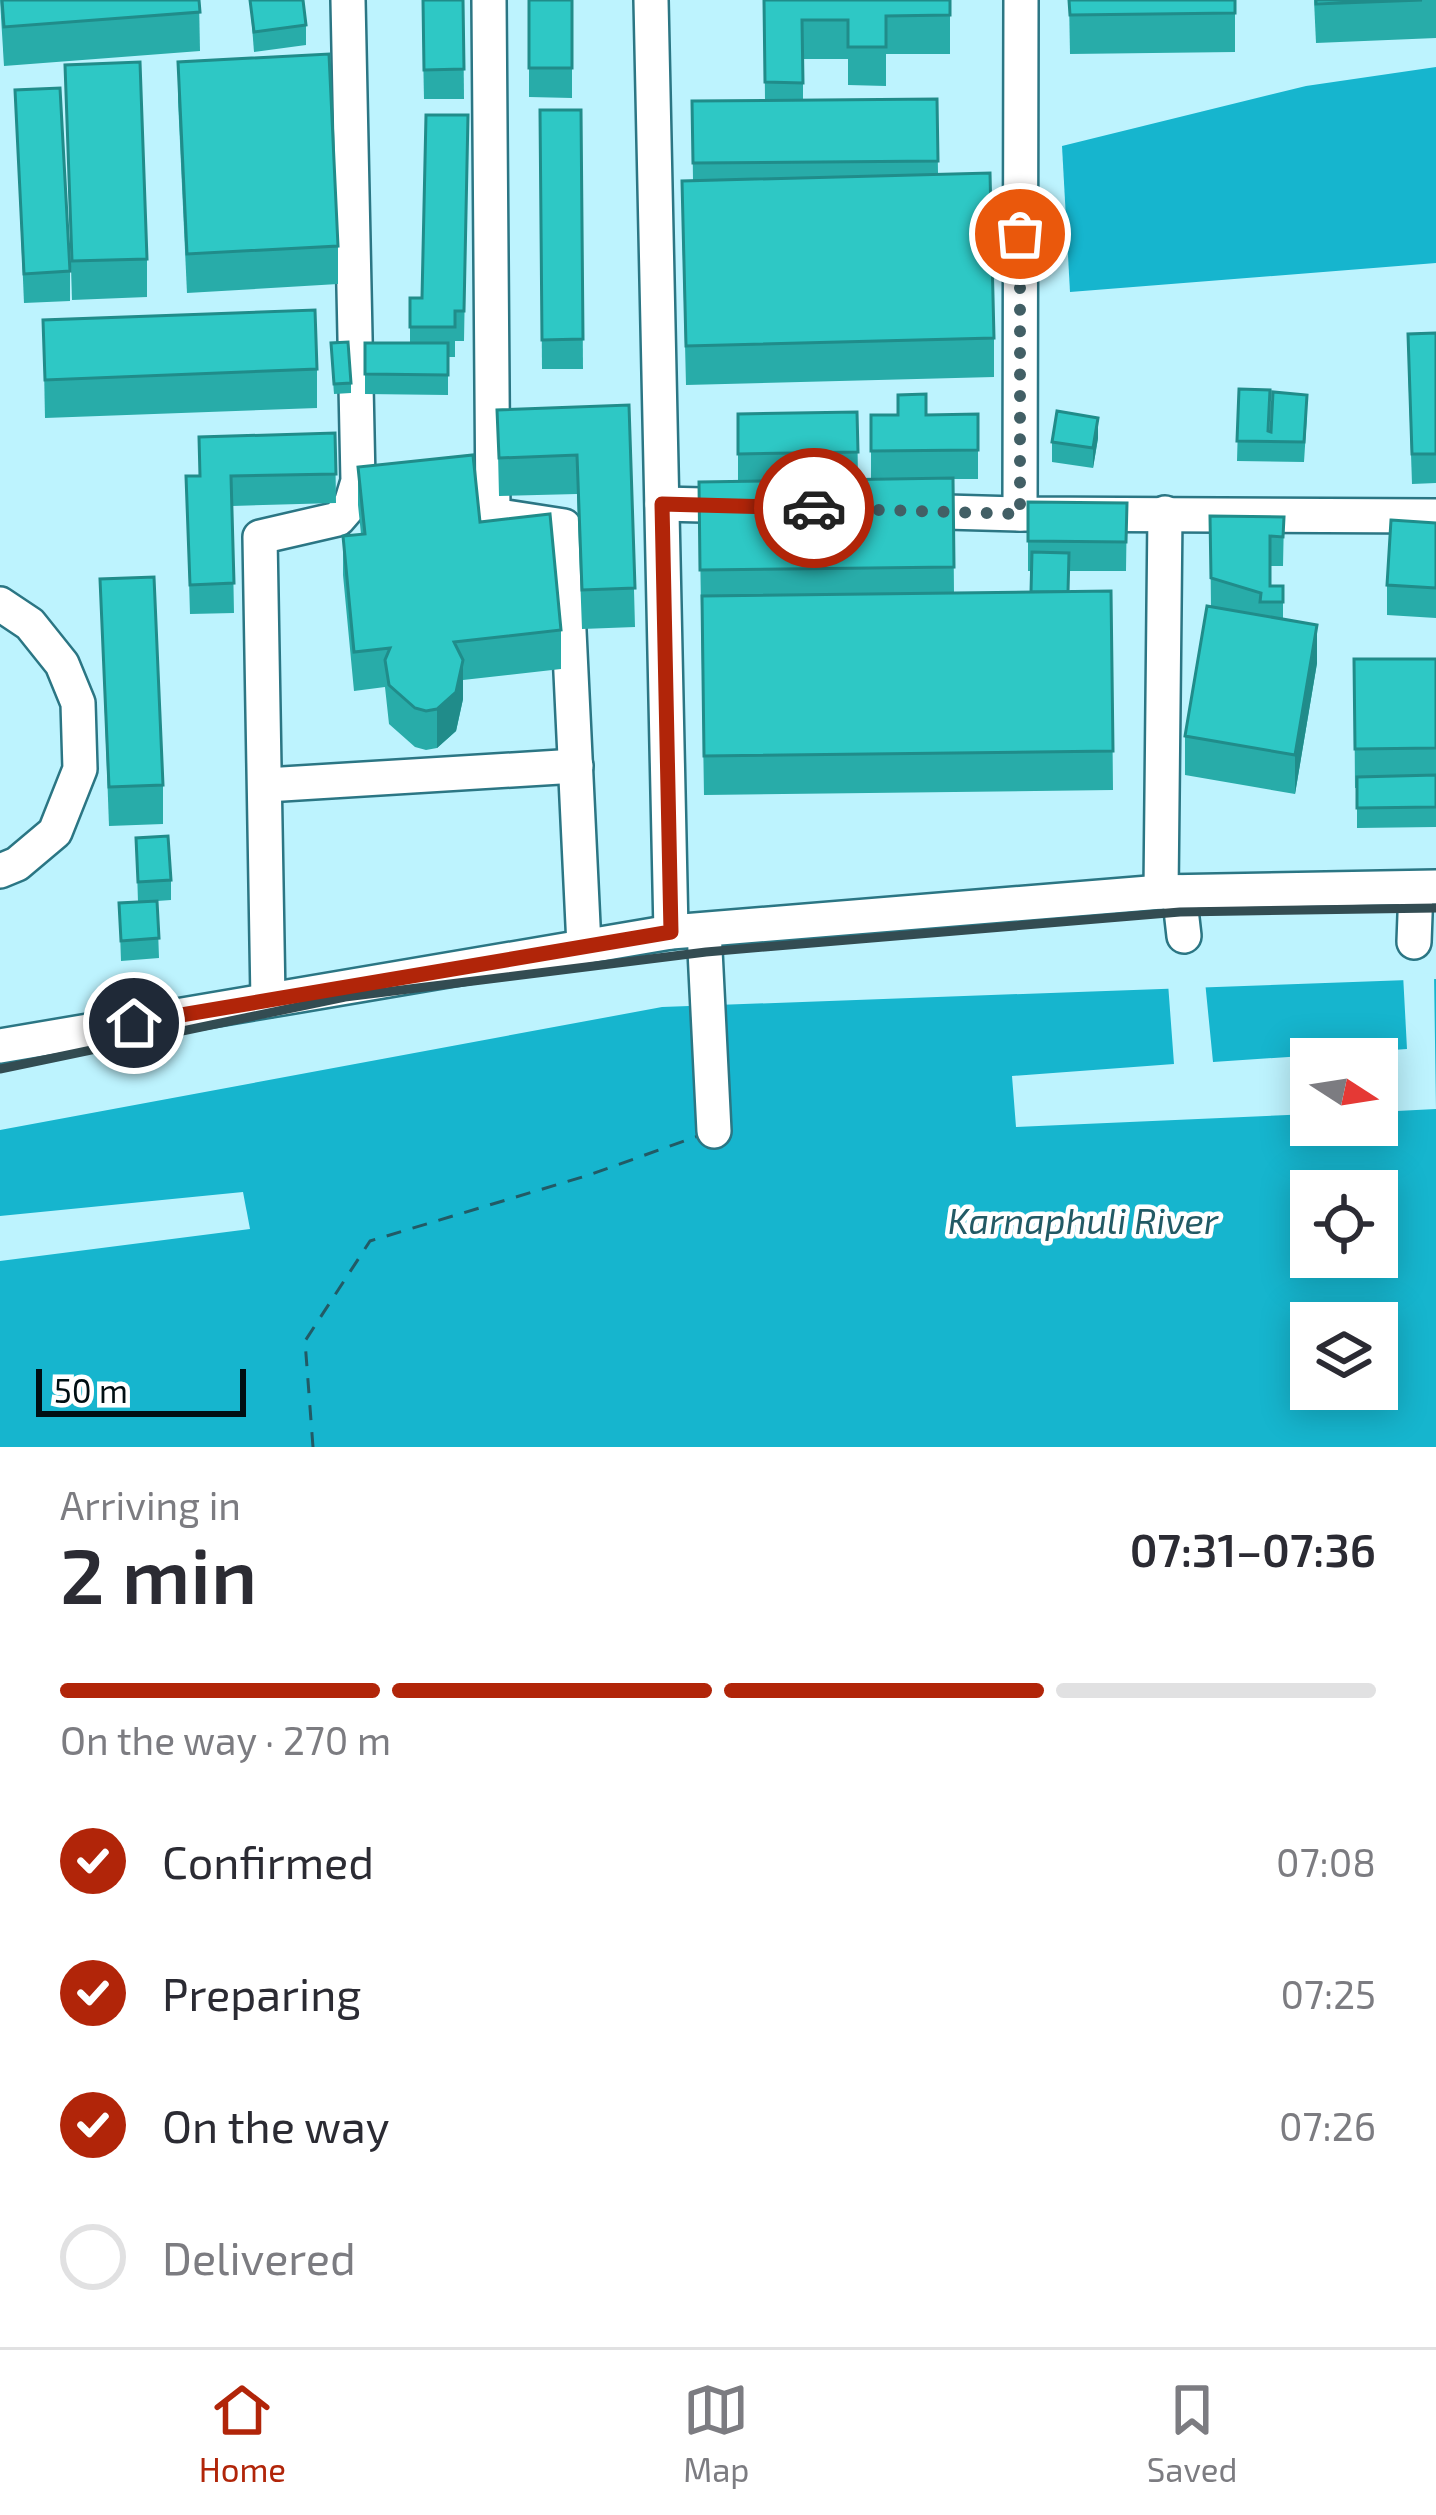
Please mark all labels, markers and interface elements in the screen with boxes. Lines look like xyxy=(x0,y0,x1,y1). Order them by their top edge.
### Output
pin xyxy=(969,183,1071,285)
icon: bag xyxy=(987,201,1053,267)
courier xyxy=(754,448,874,568)
icon: car xyxy=(781,475,847,541)
pin xyxy=(83,972,185,1074)
icon: home xyxy=(101,990,167,1056)
north arrow xyxy=(1290,1038,1398,1146)
map controls xyxy=(1290,1038,1398,1410)
button: locate xyxy=(1290,1170,1398,1278)
water label: Karnaphuli River xyxy=(948,1198,1219,1241)
button: layers xyxy=(1290,1302,1398,1410)
scale bar xyxy=(36,1363,246,1416)
text: 50 m xyxy=(54,1370,128,1410)
text: Arriving in xyxy=(60,1481,241,1528)
text: 07:31–07:36 xyxy=(1130,1522,1376,1576)
text: 2 min xyxy=(60,1526,257,1620)
text: On the way · 270 m xyxy=(60,1716,391,1763)
icon: check xyxy=(60,1828,126,1894)
text: Confirmed xyxy=(162,1834,374,1888)
text: 07:08 xyxy=(1276,1838,1376,1885)
icon: check xyxy=(60,1960,126,2026)
text: Preparing xyxy=(162,1966,361,2020)
text: 07:25 xyxy=(1280,1970,1376,2017)
icon: check xyxy=(60,2092,126,2158)
text: On the way xyxy=(162,2098,389,2152)
text: 07:26 xyxy=(1279,2102,1376,2149)
text: Delivered xyxy=(162,2230,356,2284)
tab: Home xyxy=(199,2377,286,2489)
tab: Map xyxy=(683,2377,750,2489)
tab: Saved xyxy=(1147,2377,1237,2489)

